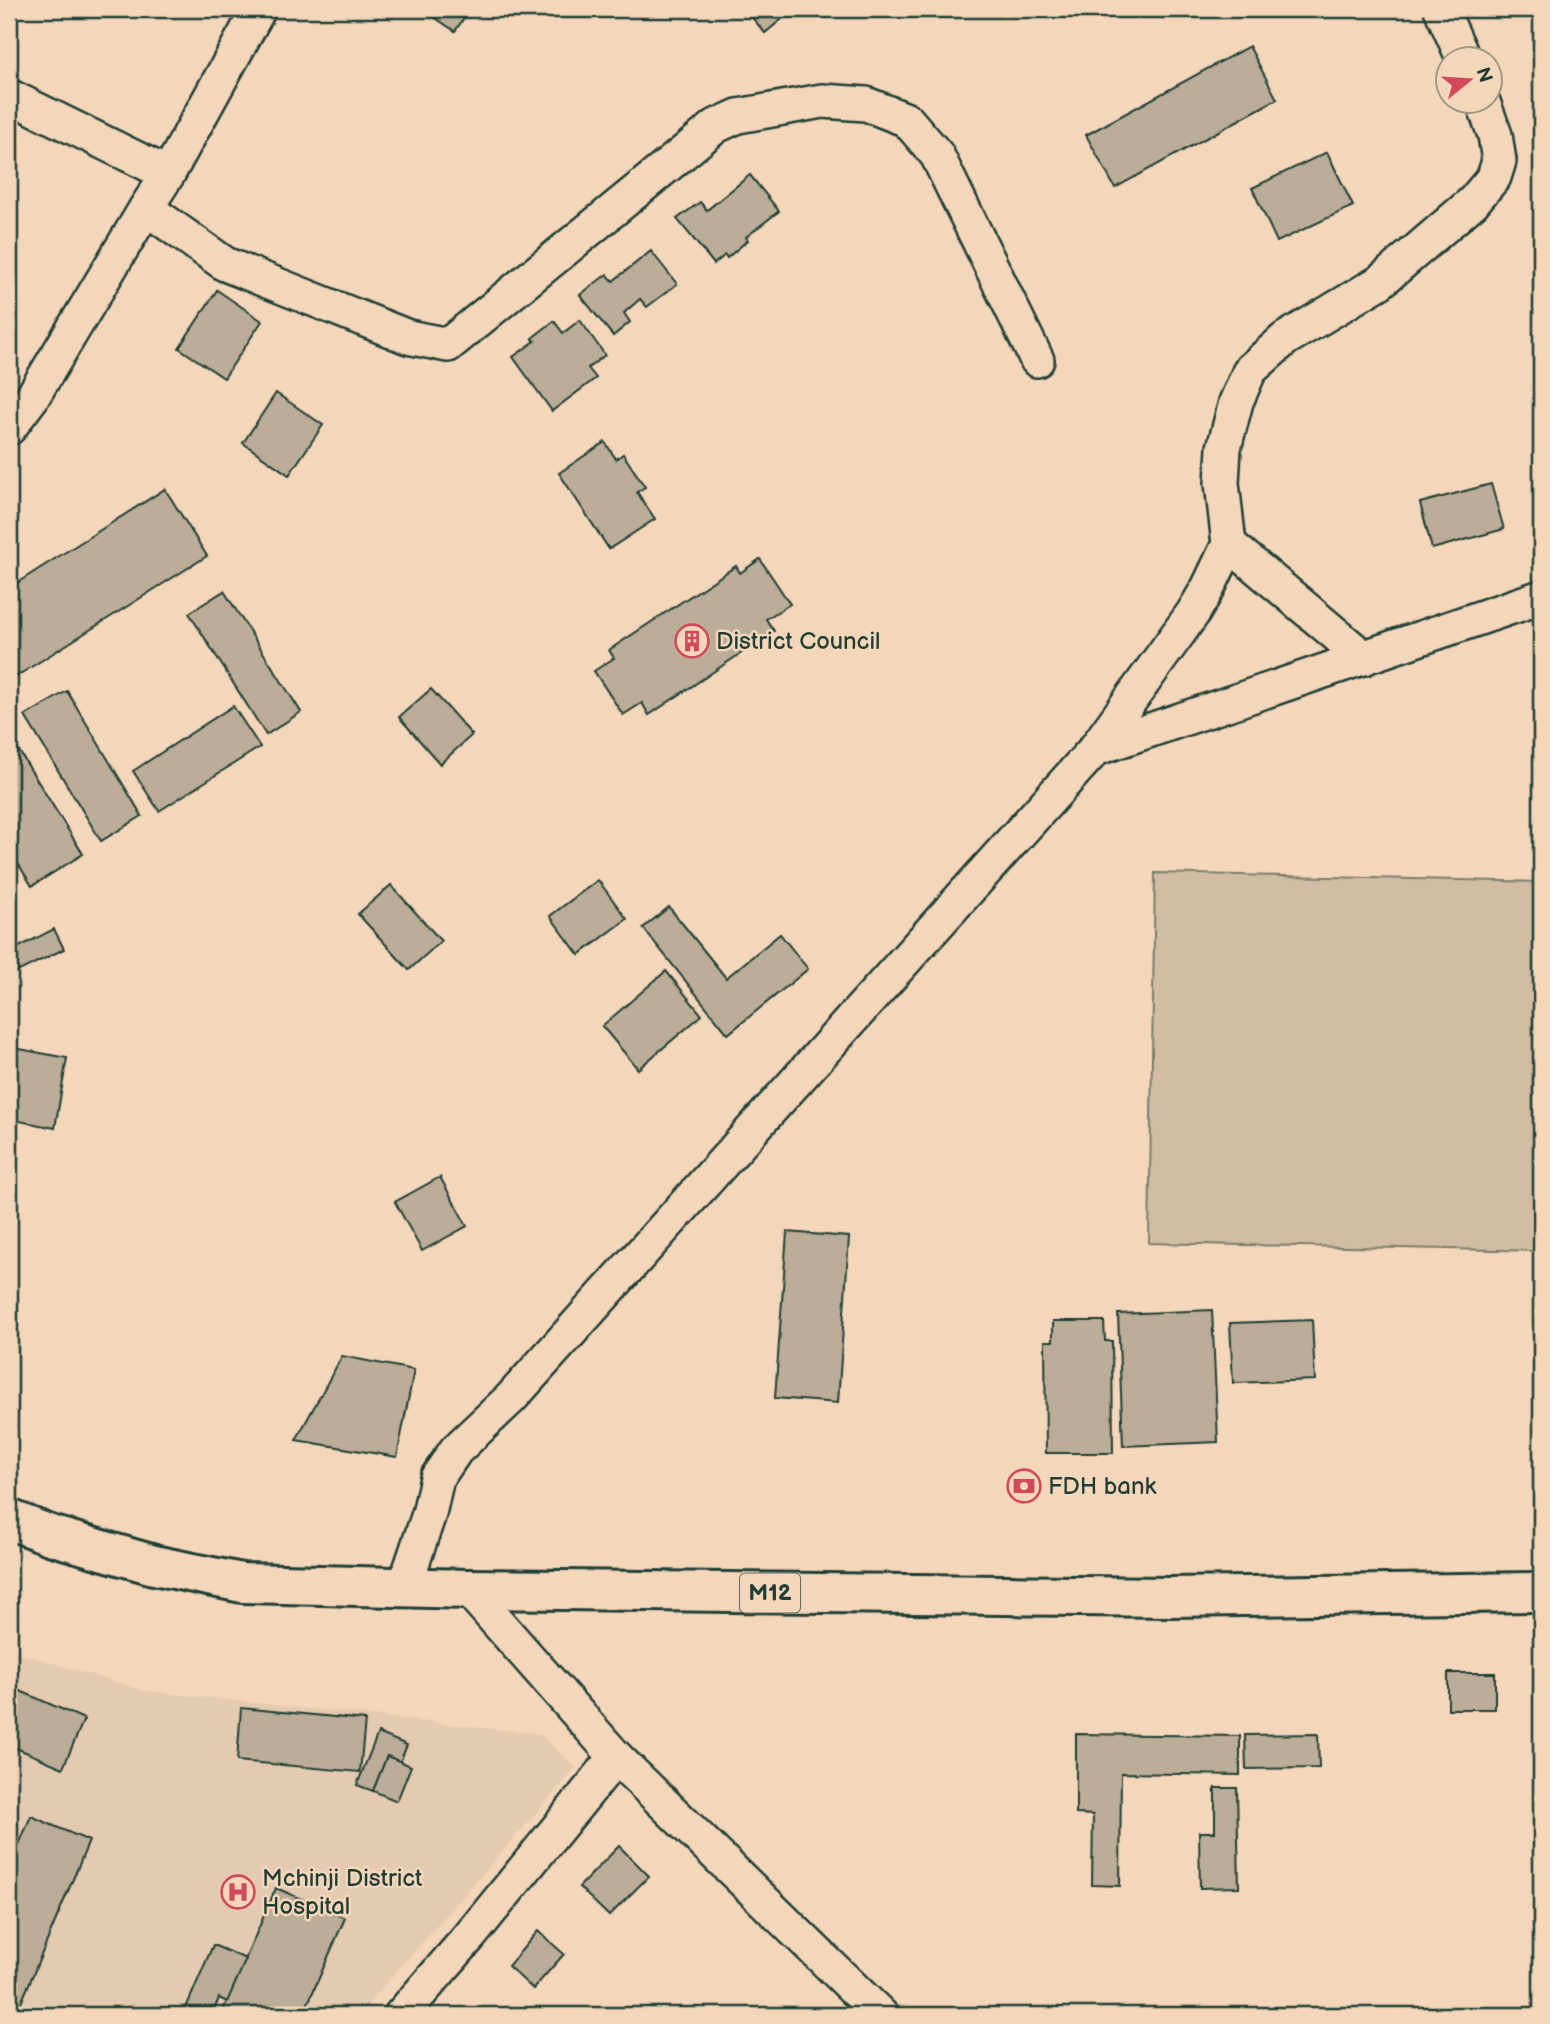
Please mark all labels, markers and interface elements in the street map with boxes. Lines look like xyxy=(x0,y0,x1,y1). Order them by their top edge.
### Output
north arrow xyxy=(1434,46,1504,116)
text: N xyxy=(1471,65,1497,86)
building icon: District Council xyxy=(673,622,711,660)
place label: District Council xyxy=(716,627,880,656)
bank icon: FDH bank xyxy=(1005,1467,1043,1505)
place label: FDH bank xyxy=(1048,1472,1156,1501)
road number: M12 xyxy=(740,1574,800,1612)
place label: Mchinji District Hospital xyxy=(262,1864,423,1921)
hospital icon: Mchinji District Hospital xyxy=(219,1873,257,1911)

